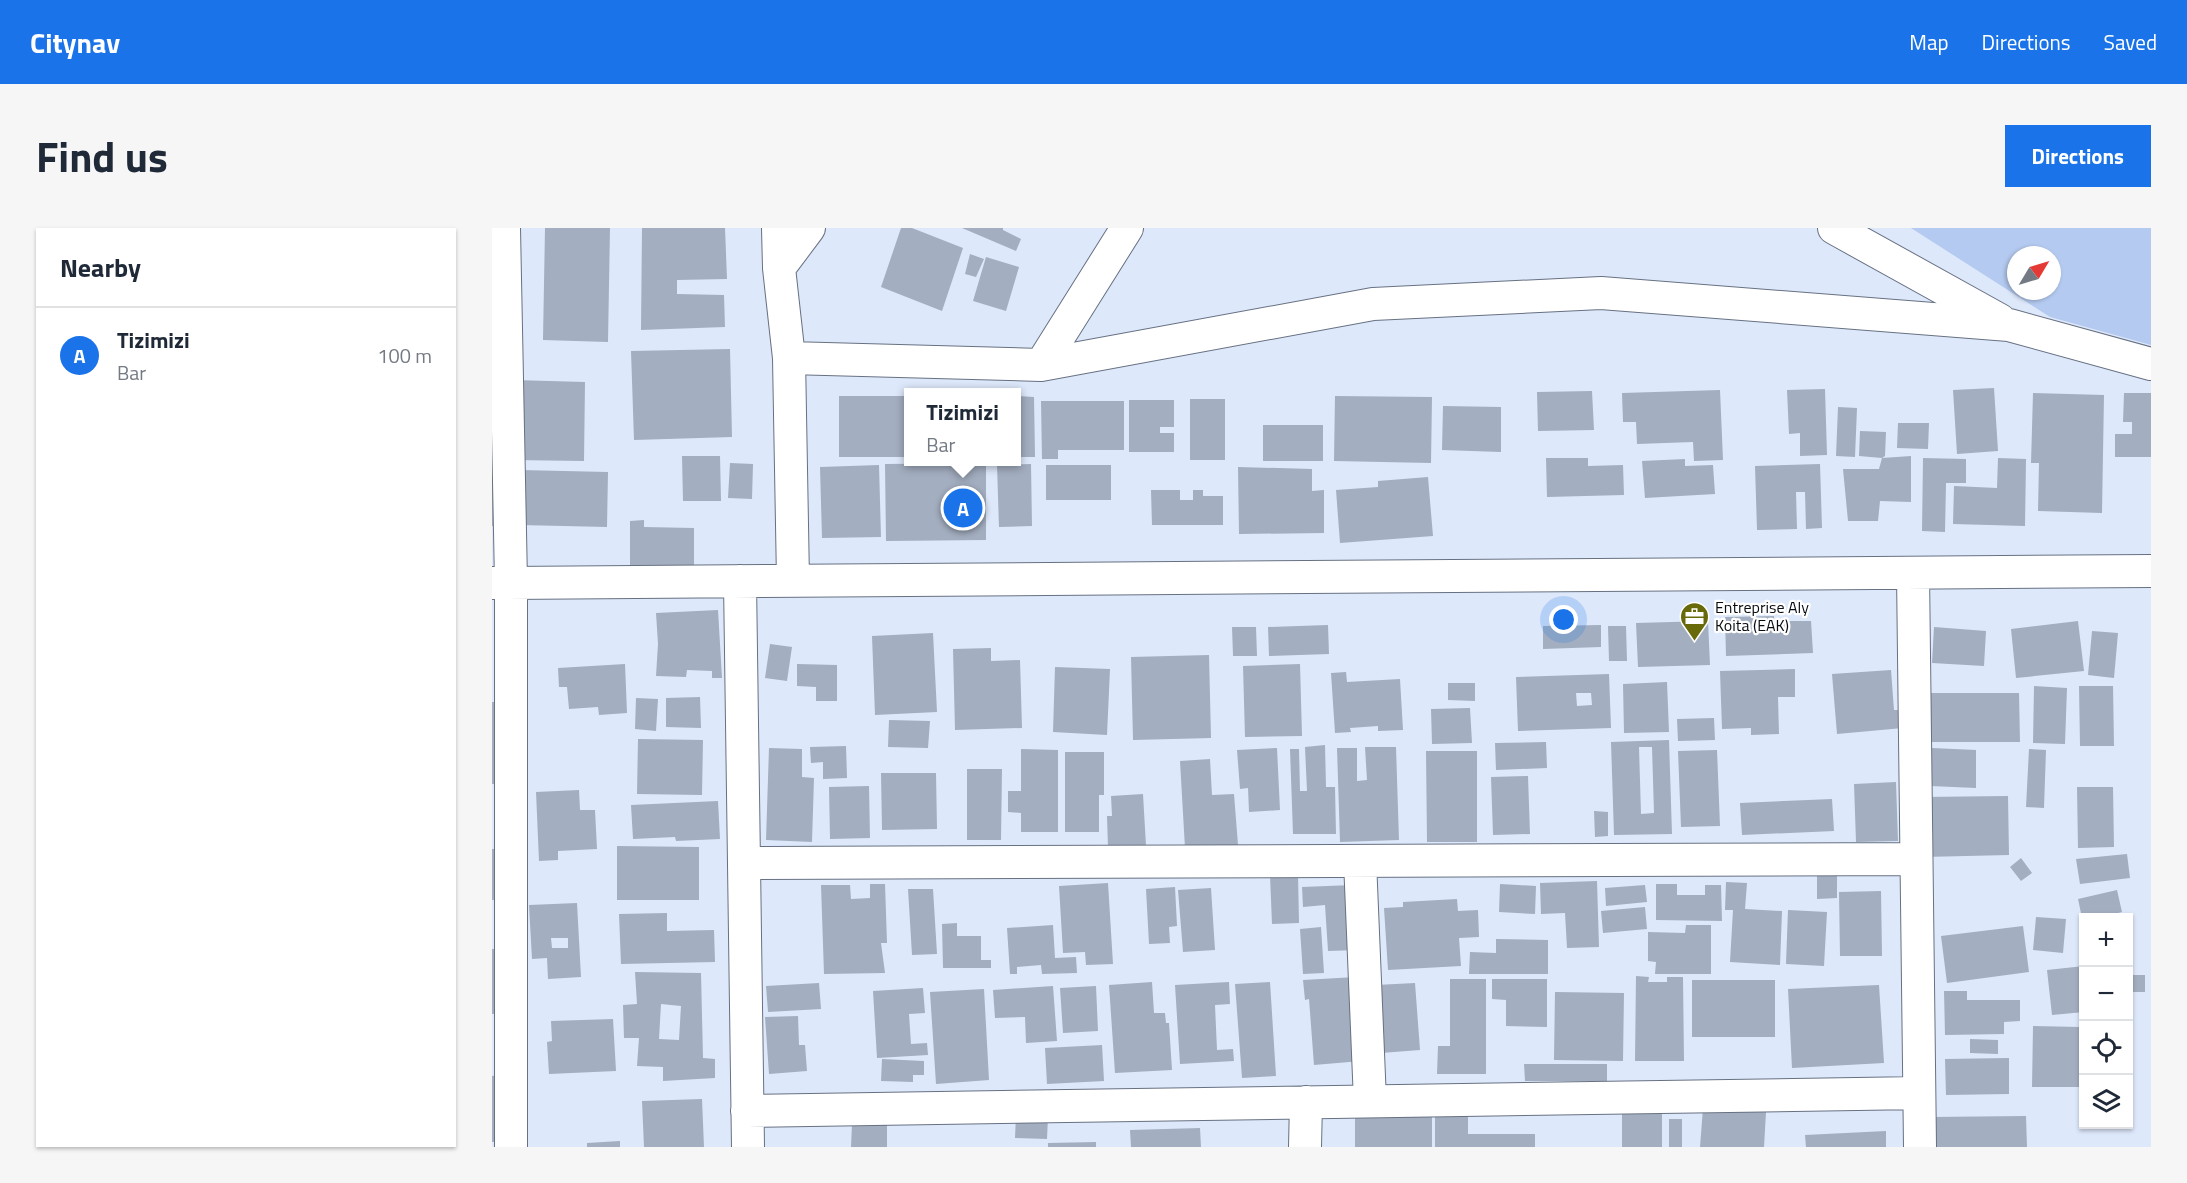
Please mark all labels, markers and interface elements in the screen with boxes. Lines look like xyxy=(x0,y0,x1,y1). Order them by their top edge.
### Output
text: Citynav xyxy=(30,21,120,64)
text: Map xyxy=(1909,26,1949,58)
text: Directions xyxy=(1982,26,2071,58)
text: Saved xyxy=(2104,26,2157,58)
text: Find us xyxy=(36,124,168,188)
button: Directions xyxy=(2005,125,2151,187)
north arrow xyxy=(2007,246,2061,300)
text: Nearby xyxy=(60,248,141,287)
text: Tizimizi xyxy=(117,323,190,357)
text: A xyxy=(73,340,86,371)
text: 100 m xyxy=(377,340,432,371)
text: Bar xyxy=(117,357,146,388)
popup xyxy=(904,388,1021,466)
text: Tizimizi xyxy=(926,395,999,429)
text: Bar xyxy=(926,429,955,460)
pin: A xyxy=(944,486,982,530)
place label: Entreprise Aly Koita (EAK) xyxy=(1715,595,1809,637)
office icon: Entreprise Aly Koita (EAK) xyxy=(1678,600,1710,642)
your location xyxy=(1549,605,1578,634)
map controls xyxy=(2079,913,2133,1129)
button: + xyxy=(2079,913,2133,967)
button: − xyxy=(2079,967,2133,1021)
button: locate xyxy=(2079,1021,2133,1075)
button: layers xyxy=(2079,1075,2133,1129)

